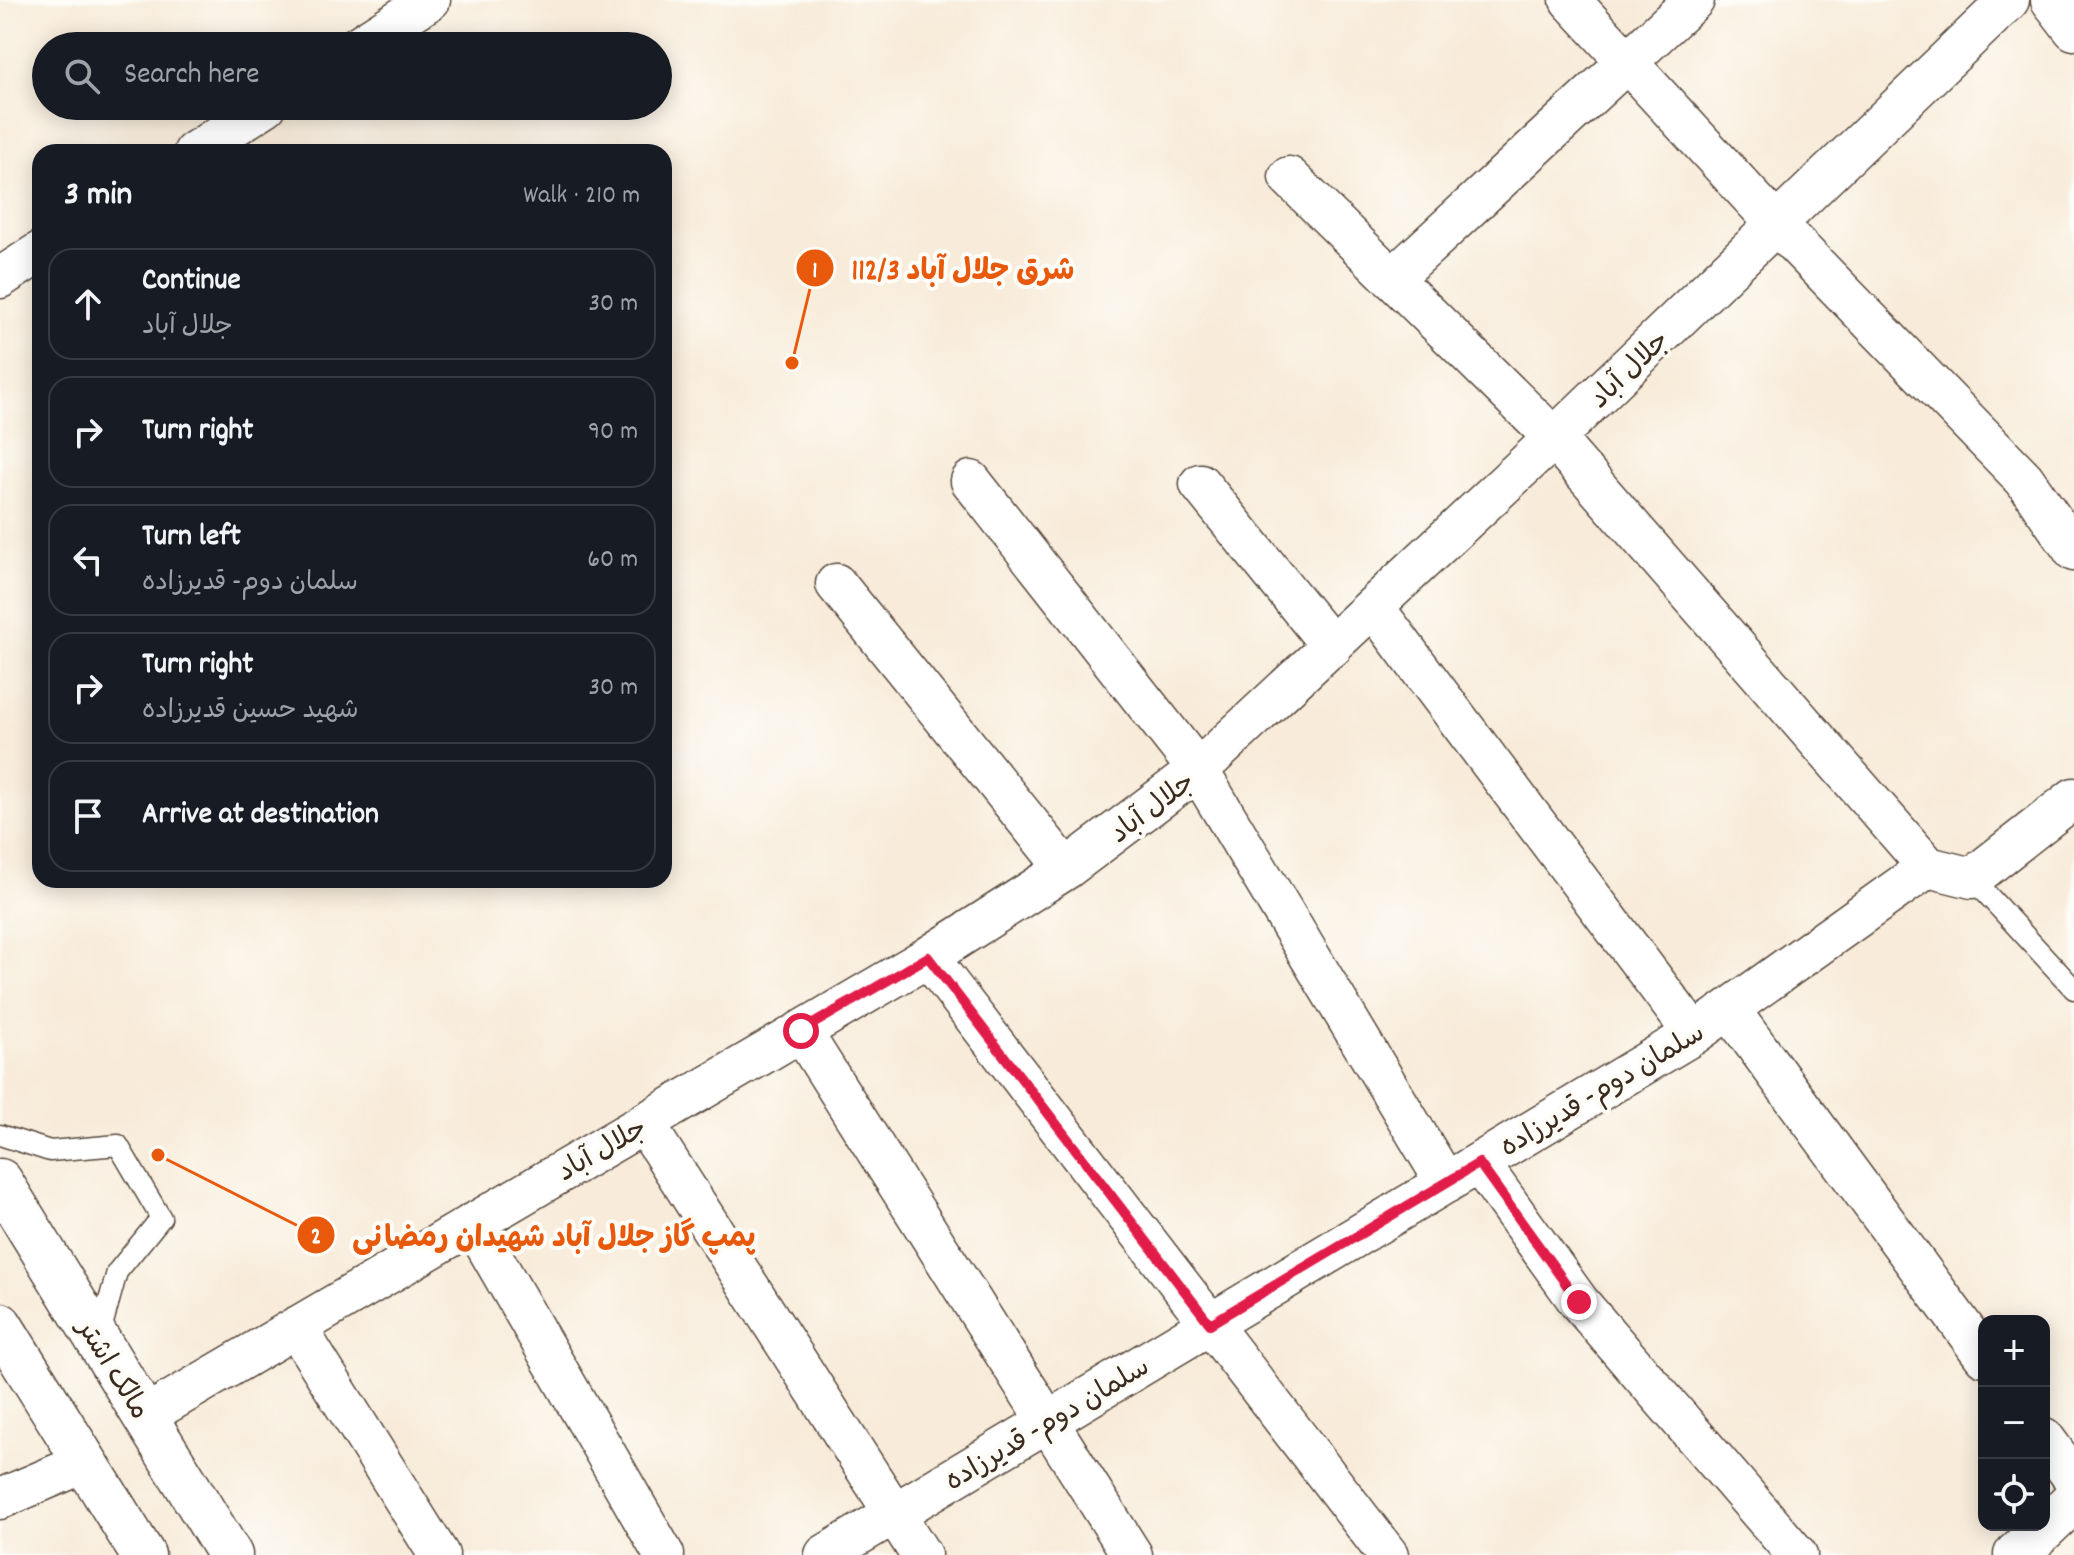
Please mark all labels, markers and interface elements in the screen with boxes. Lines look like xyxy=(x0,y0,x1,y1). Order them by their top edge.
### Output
search box xyxy=(32,32,672,120)
icon: search xyxy=(60,54,104,98)
text: Search here xyxy=(124,55,260,98)
text: 3 min xyxy=(64,172,132,221)
text: Walk · 210 m xyxy=(523,178,640,215)
callout: شرق جلال آباد 112/3 xyxy=(795,241,1090,295)
text: شرق جلال آباد 112/3 xyxy=(852,252,1074,295)
text: 1 xyxy=(812,255,818,289)
text: Continue xyxy=(142,261,241,304)
icon: ahead xyxy=(66,282,110,326)
text: 30 m xyxy=(588,286,638,323)
text: جلال آباد xyxy=(142,309,233,346)
street label: جلال آباد xyxy=(1582,323,1681,420)
icon: right xyxy=(66,410,110,454)
text: Turn right xyxy=(142,411,253,454)
text: 90 m xyxy=(588,414,638,451)
text: Turn left xyxy=(142,517,241,560)
icon: left xyxy=(66,538,110,582)
text: 60 m xyxy=(587,542,638,579)
text: سلمان دوم- قدیرزاده xyxy=(142,565,358,602)
text: Turn right xyxy=(142,645,253,688)
icon: right xyxy=(66,666,110,710)
text: 30 m xyxy=(588,670,638,707)
text: شهید حسین قدیرزاده xyxy=(142,693,359,730)
street label: جلال آباد xyxy=(1103,765,1205,855)
icon: arrive xyxy=(66,794,110,838)
text: Arrive at destination xyxy=(142,795,379,838)
route start xyxy=(783,1013,819,1049)
street label: سلمان دوم- قدیرزاده xyxy=(1494,1015,1714,1169)
street label: جلال آباد xyxy=(551,1111,656,1194)
callout: پمپ گاز جلال آباد شهیدان رمضانی xyxy=(296,1208,772,1262)
text: پمپ گاز جلال آباد شهیدان رمضانی xyxy=(352,1217,756,1262)
text: 2 xyxy=(311,1221,321,1255)
route end xyxy=(1561,1284,1597,1320)
street label: مالک اشتر xyxy=(63,1311,157,1429)
map controls xyxy=(1978,1315,2050,1531)
button: + xyxy=(1978,1315,2050,1387)
street label: سلمان دوم- قدیرزاده xyxy=(939,1349,1159,1503)
button: − xyxy=(1978,1387,2050,1459)
button: locate xyxy=(1978,1459,2050,1531)

